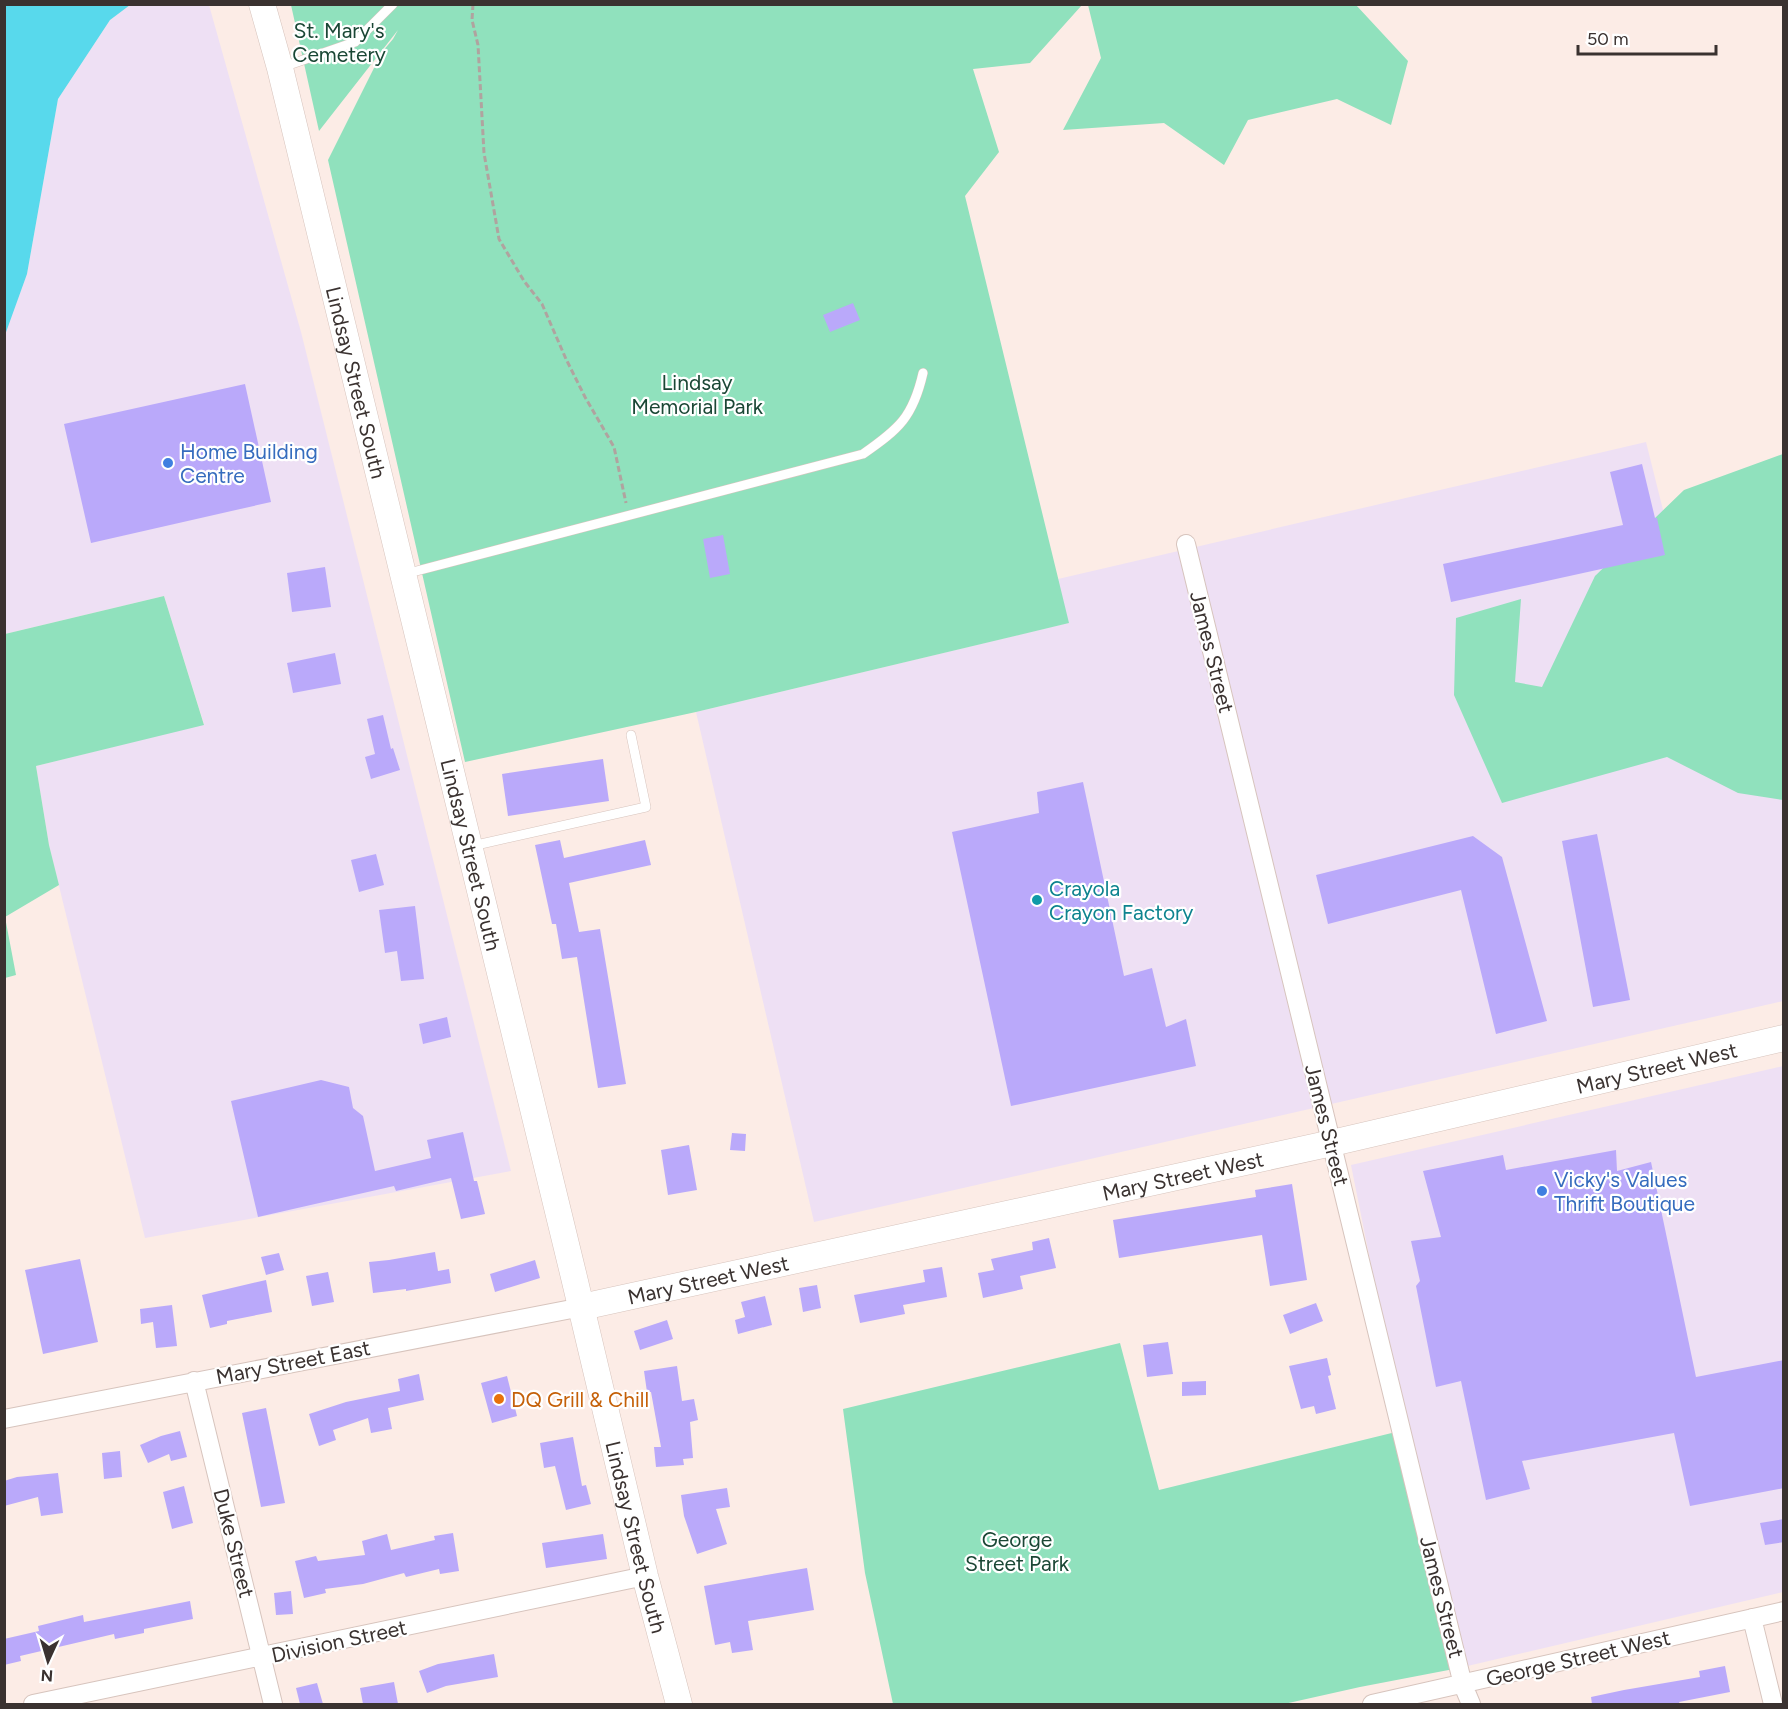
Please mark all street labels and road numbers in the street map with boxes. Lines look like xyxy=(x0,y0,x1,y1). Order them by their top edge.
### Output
street label: Lindsay Street South xyxy=(321,284,392,481)
street label: James Street xyxy=(1185,589,1239,716)
street label: Lindsay Street South xyxy=(436,756,507,953)
street label: Mary Street West xyxy=(1574,1037,1740,1098)
street label: James Street xyxy=(1300,1062,1354,1189)
street label: Mary Street West xyxy=(1100,1146,1266,1205)
street label: Mary Street West xyxy=(625,1250,791,1309)
street label: Mary Street East xyxy=(214,1335,372,1389)
street label: Lindsay Street South xyxy=(601,1438,672,1636)
street label: Duke Street xyxy=(208,1486,260,1600)
street label: James Street xyxy=(1415,1534,1469,1661)
street label: Division Street xyxy=(269,1614,409,1668)
street label: George Street West xyxy=(1484,1625,1673,1691)

